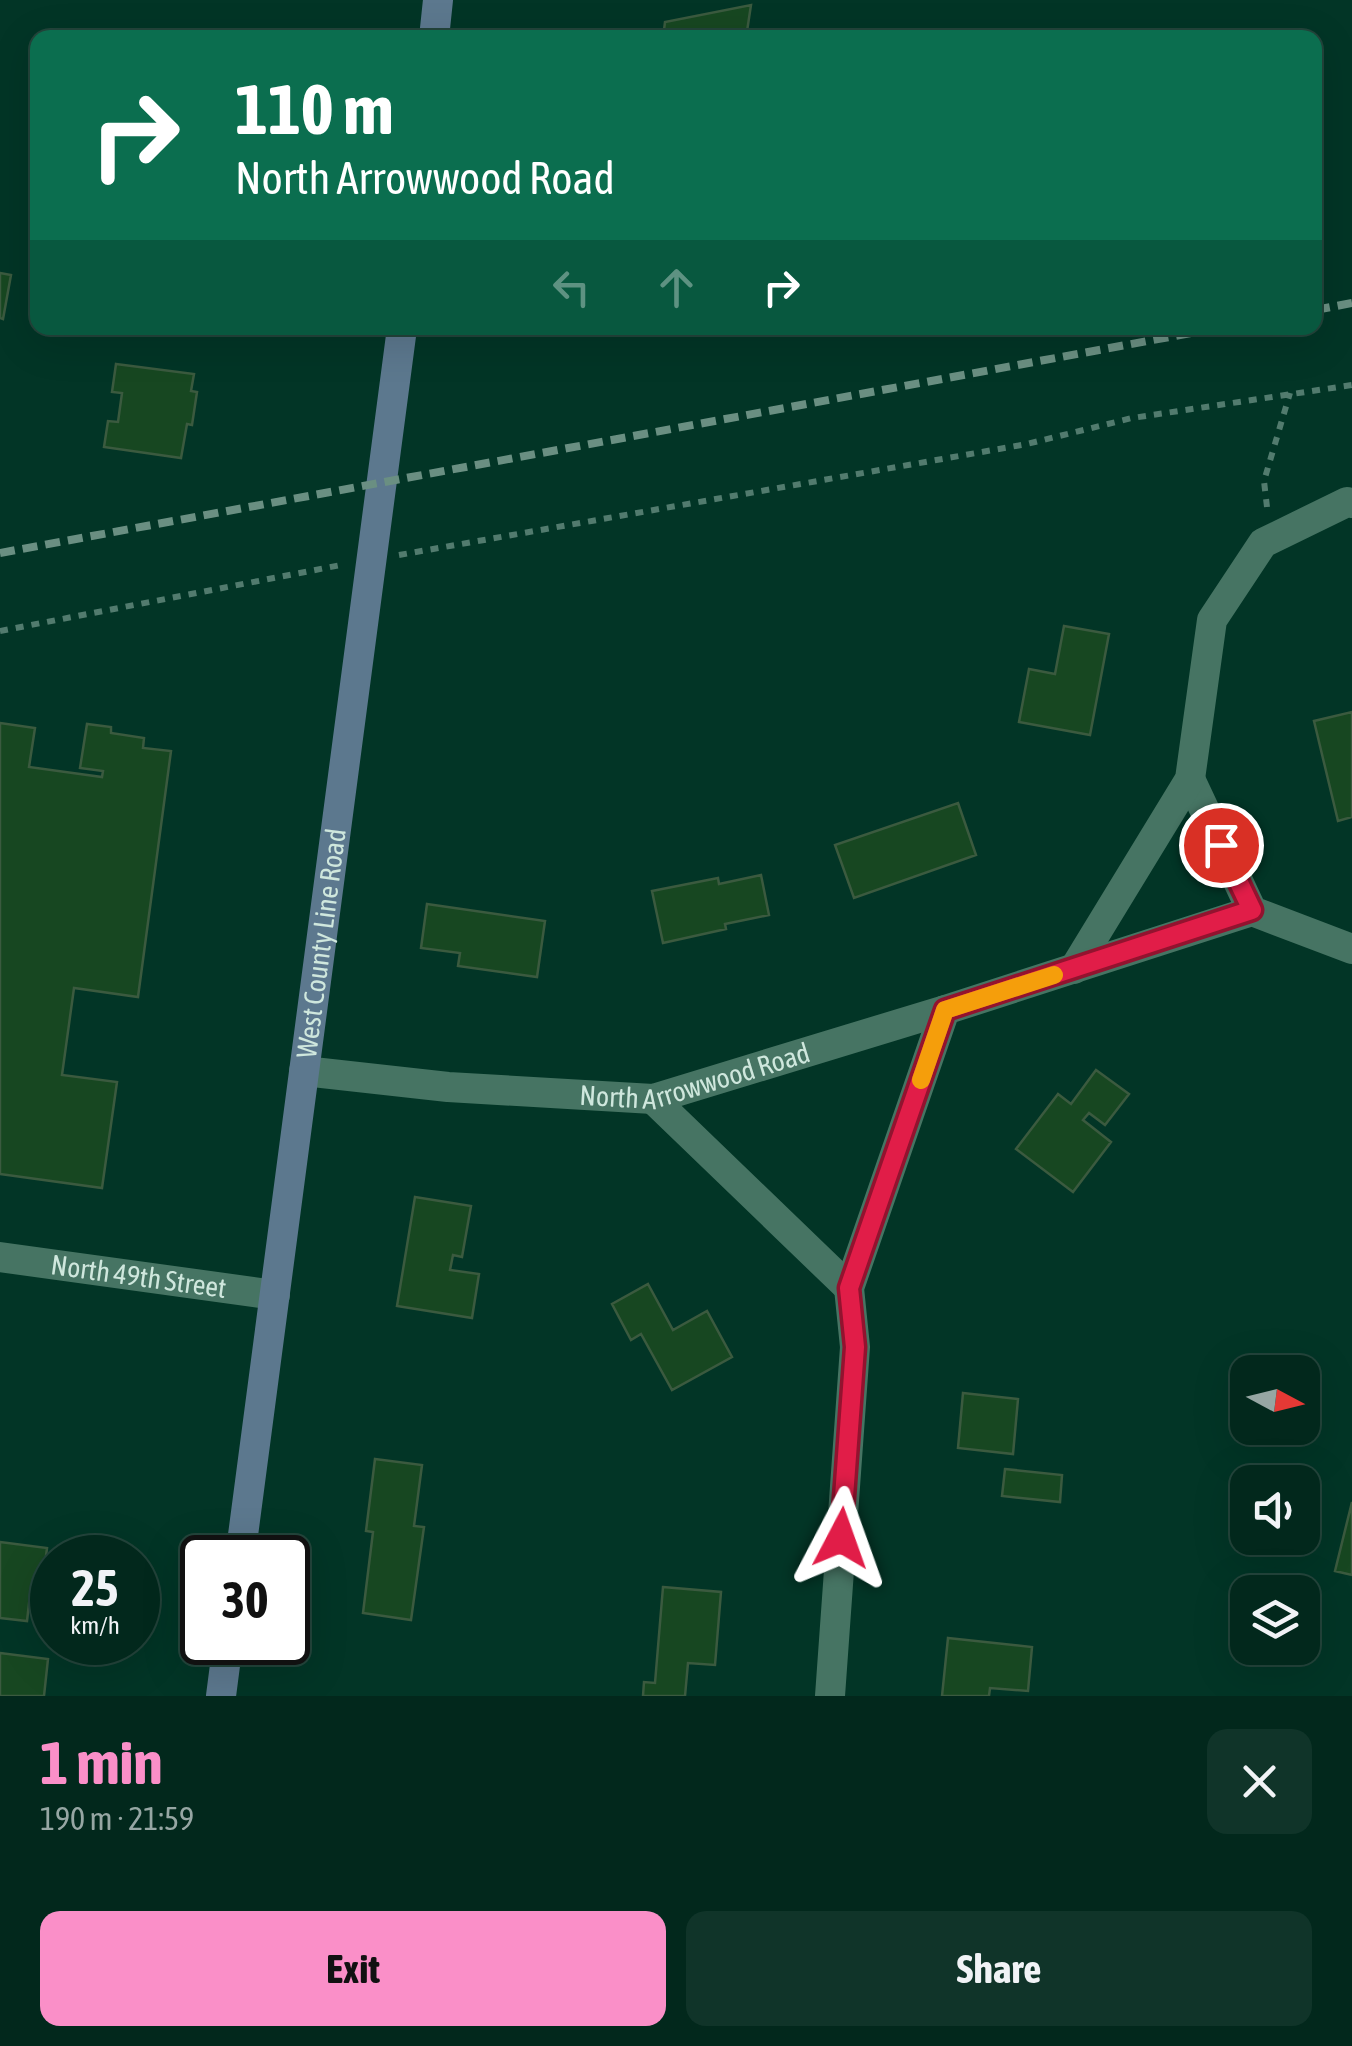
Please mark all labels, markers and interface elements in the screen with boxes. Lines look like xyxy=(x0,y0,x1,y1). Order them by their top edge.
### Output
text: 110 m xyxy=(235,69,394,149)
icon: right xyxy=(70,70,200,200)
text: North Arrowwood Road xyxy=(235,152,615,204)
icon: left xyxy=(544,260,599,315)
icon: ahead xyxy=(649,260,704,315)
icon: right xyxy=(754,260,809,315)
pin xyxy=(1179,803,1264,888)
icon: arrive xyxy=(1194,818,1249,873)
street label: West County Line Road xyxy=(290,827,352,1060)
street label: North Arrowwood Road xyxy=(579,1036,814,1115)
street label: North 49th Street xyxy=(49,1248,228,1304)
north arrow xyxy=(1230,1355,1320,1445)
map controls xyxy=(1230,1355,1320,1665)
button: sound xyxy=(1230,1465,1320,1555)
position arrow xyxy=(789,1486,893,1590)
speed limit sign: 30 xyxy=(180,1535,310,1665)
text: 25 xyxy=(71,1559,118,1617)
button: layers xyxy=(1230,1575,1320,1665)
text: km/h xyxy=(70,1611,120,1639)
text: 1 min xyxy=(40,1728,163,1797)
button: close xyxy=(1207,1729,1312,1834)
text: 190 m · 21:59 xyxy=(40,1800,194,1837)
button: Exit xyxy=(40,1911,666,2026)
button: Share xyxy=(686,1911,1312,2026)

